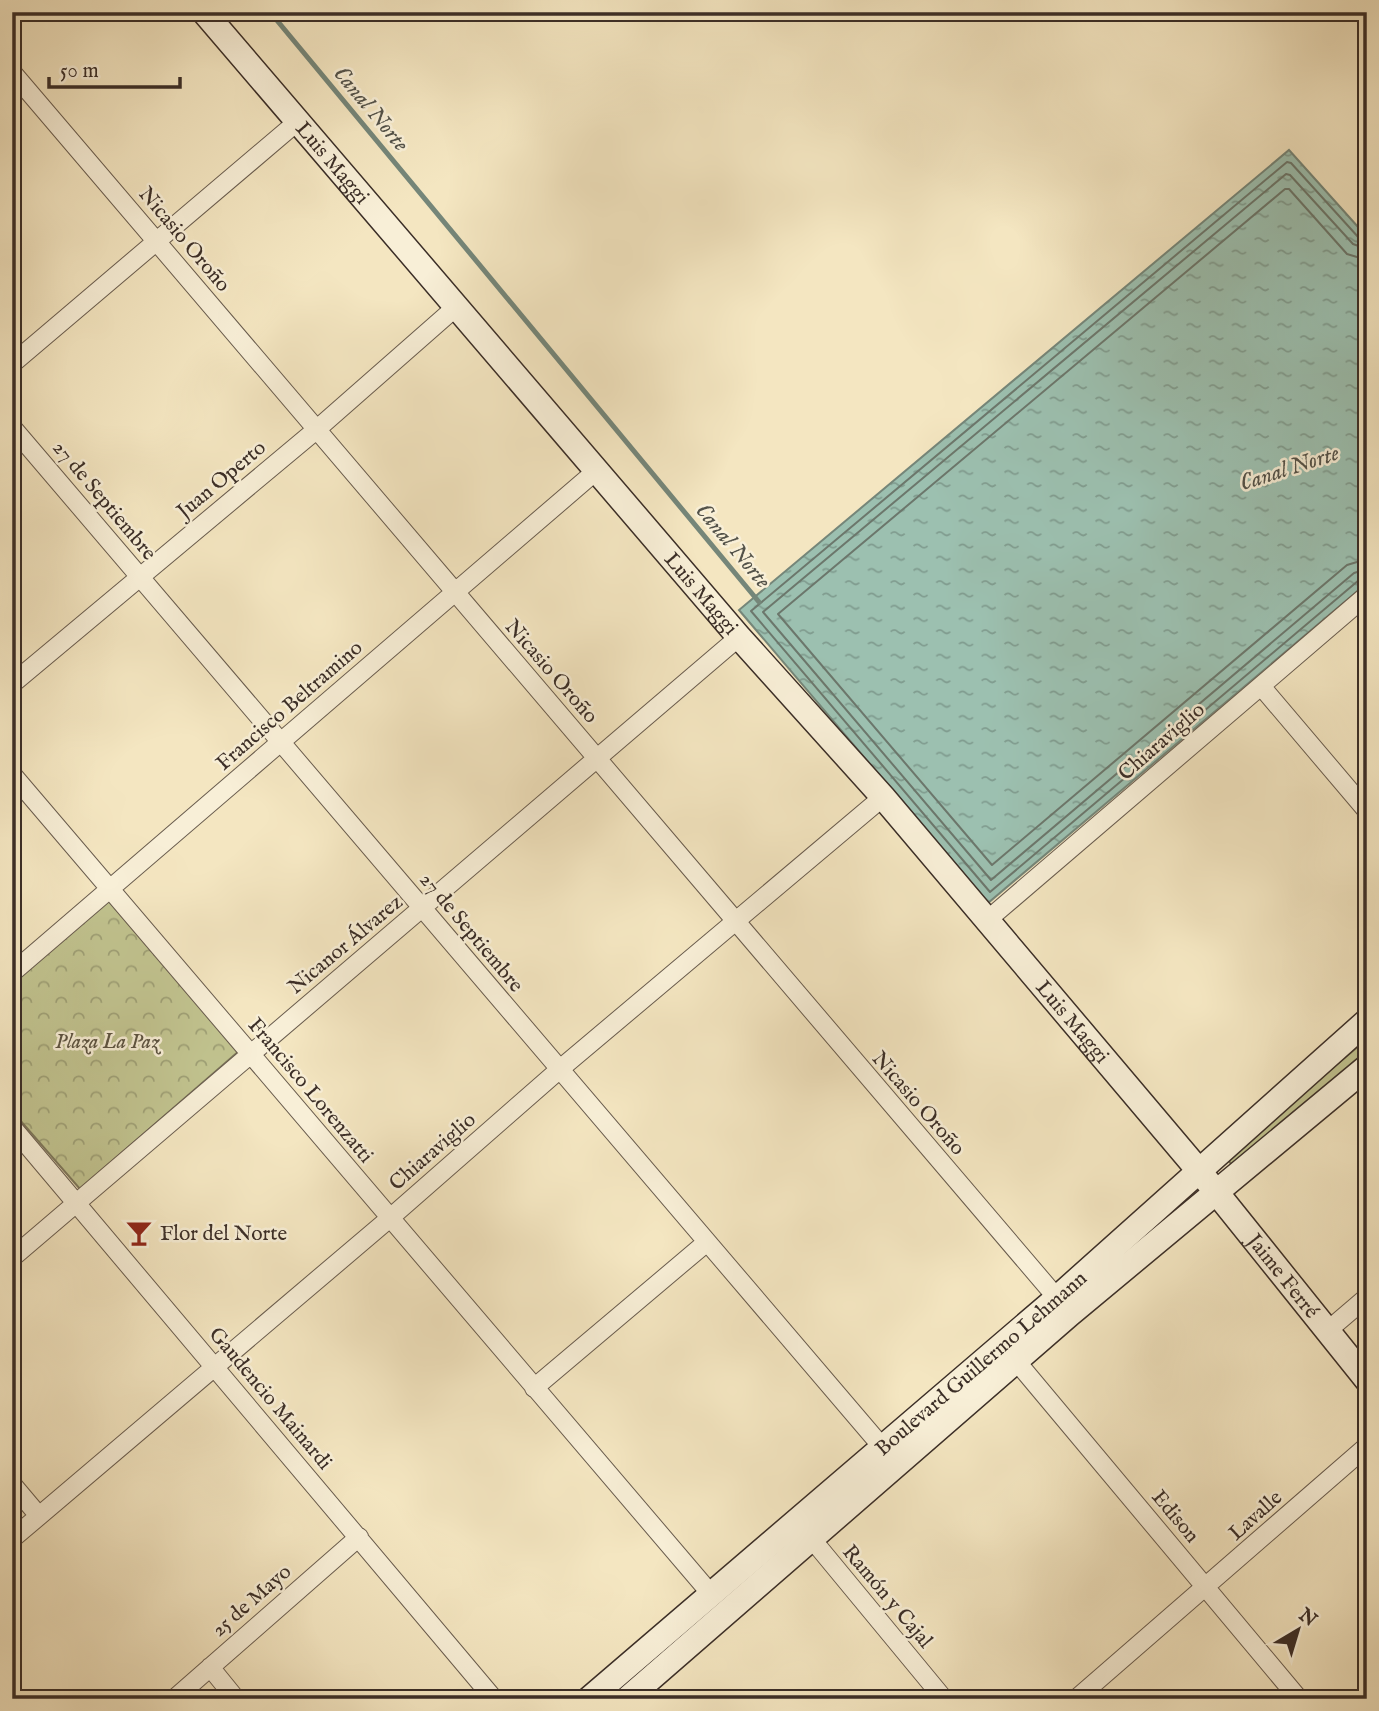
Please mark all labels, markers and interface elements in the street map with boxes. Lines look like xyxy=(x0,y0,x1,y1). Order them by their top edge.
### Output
scale bar xyxy=(49,46,180,90)
text: 50 m xyxy=(60,58,99,85)
water label: Canal Norte xyxy=(327,60,415,158)
street label: Luis Maggi xyxy=(289,116,375,210)
street label: Nicasio Oroño xyxy=(132,182,236,298)
street label: 27 de Septiembre xyxy=(46,435,162,567)
street label: Juan Operto xyxy=(170,435,272,527)
water label: Canal Norte xyxy=(1236,439,1343,498)
water label: Canal Norte xyxy=(689,497,777,595)
street label: Luis Maggi xyxy=(657,547,743,641)
street label: Nicasio Oroño xyxy=(498,614,603,730)
street label: Francisco Beltramino xyxy=(211,635,369,777)
street label: Chiaraviglio xyxy=(1113,697,1211,787)
street label: 27 de Septiembre xyxy=(413,867,529,999)
street label: Nicanor Álvarez xyxy=(282,888,409,1001)
street label: Luis Maggi xyxy=(1029,975,1114,1070)
street label: Francisco Lorenzatti xyxy=(241,1013,379,1169)
park label: Plaza La Paz xyxy=(55,1029,161,1056)
street label: Nicasio Oroño xyxy=(865,1046,970,1162)
street label: Chiaraviglio xyxy=(384,1107,482,1197)
bar icon: Flor del Norte xyxy=(124,1218,154,1248)
place label: Flor del Norte xyxy=(160,1221,287,1248)
street label: Jaime Ferré xyxy=(1239,1227,1324,1325)
street label: Boulevard Guillermo Lehmann xyxy=(870,1266,1093,1463)
street label: Gaudencio Mainardi xyxy=(202,1322,338,1476)
street label: Edison xyxy=(1145,1485,1205,1549)
street label: Lavalle xyxy=(1224,1485,1289,1547)
street label: Ramón y Cajal xyxy=(836,1540,938,1654)
street label: 25 de Mayo xyxy=(206,1559,298,1643)
north arrow xyxy=(1264,1596,1334,1666)
text: N xyxy=(1293,1603,1322,1633)

